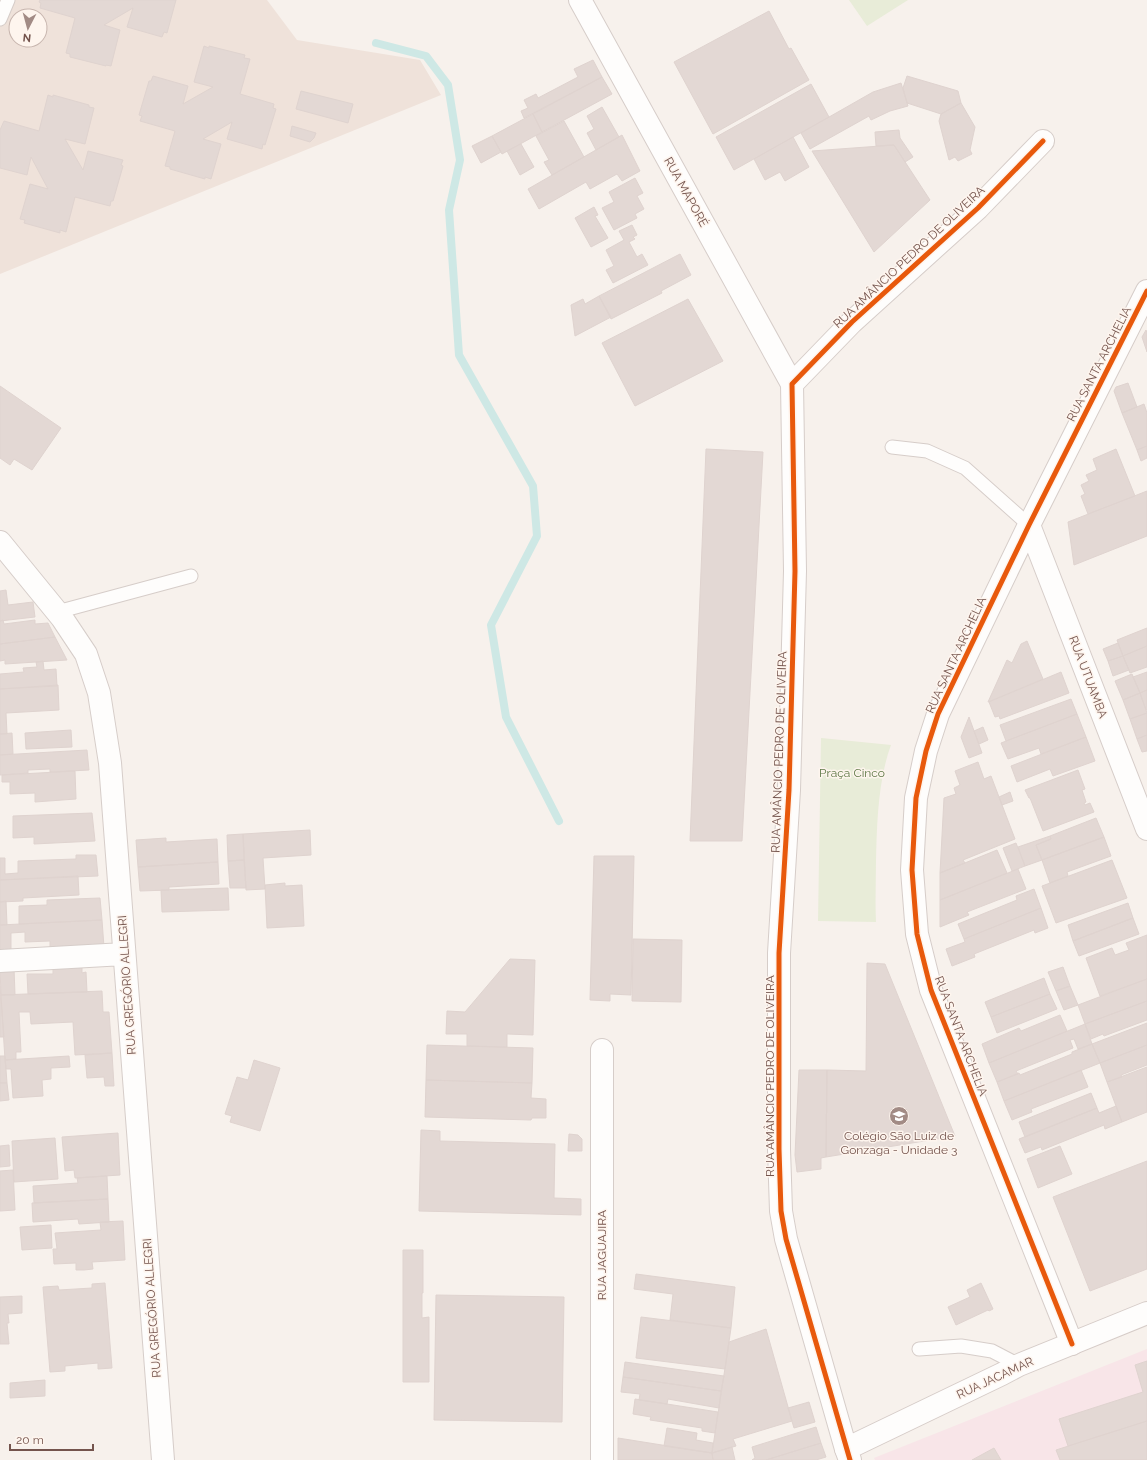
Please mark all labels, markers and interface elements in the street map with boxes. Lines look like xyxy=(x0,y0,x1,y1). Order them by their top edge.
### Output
north arrow xyxy=(8,8,48,48)
text: N xyxy=(22,31,32,44)
street label: RUA MAPORÉ xyxy=(661,155,711,229)
street label: RUA AMÂNCIO PEDRO DE OLIVEIRA xyxy=(830,183,988,331)
street label: RUA SANTA ARCHELIA xyxy=(1064,304,1134,424)
street label: RUA SANTA ARCHELIA xyxy=(923,594,989,716)
street label: RUA UTUAMBA xyxy=(1066,634,1110,720)
street label: RUA AMÂNCIO PEDRO DE OLIVEIRA xyxy=(768,651,790,853)
park label: Praça Cinco xyxy=(819,766,885,780)
street label: RUA GREGÓRIO ALLEGRI xyxy=(115,915,139,1055)
street label: RUA SANTA ARCHELIA xyxy=(932,974,990,1098)
street label: RUA AMÂNCIO PEDRO DE OLIVEIRA xyxy=(763,975,777,1177)
school or university icon: Colégio São Luiz de Gonzaga - Unidade 3 xyxy=(888,1105,910,1127)
place label: Colégio São Luiz de Gonzaga - Unidade 3 xyxy=(841,1129,957,1157)
street label: RUA JAGUAJIRA xyxy=(595,1210,609,1300)
street label: RUA GREGÓRIO ALLEGRI xyxy=(140,1238,164,1378)
street label: RUA JACAMAR xyxy=(954,1354,1036,1402)
scale bar xyxy=(10,1426,93,1452)
text: 20 m xyxy=(16,1433,44,1447)

